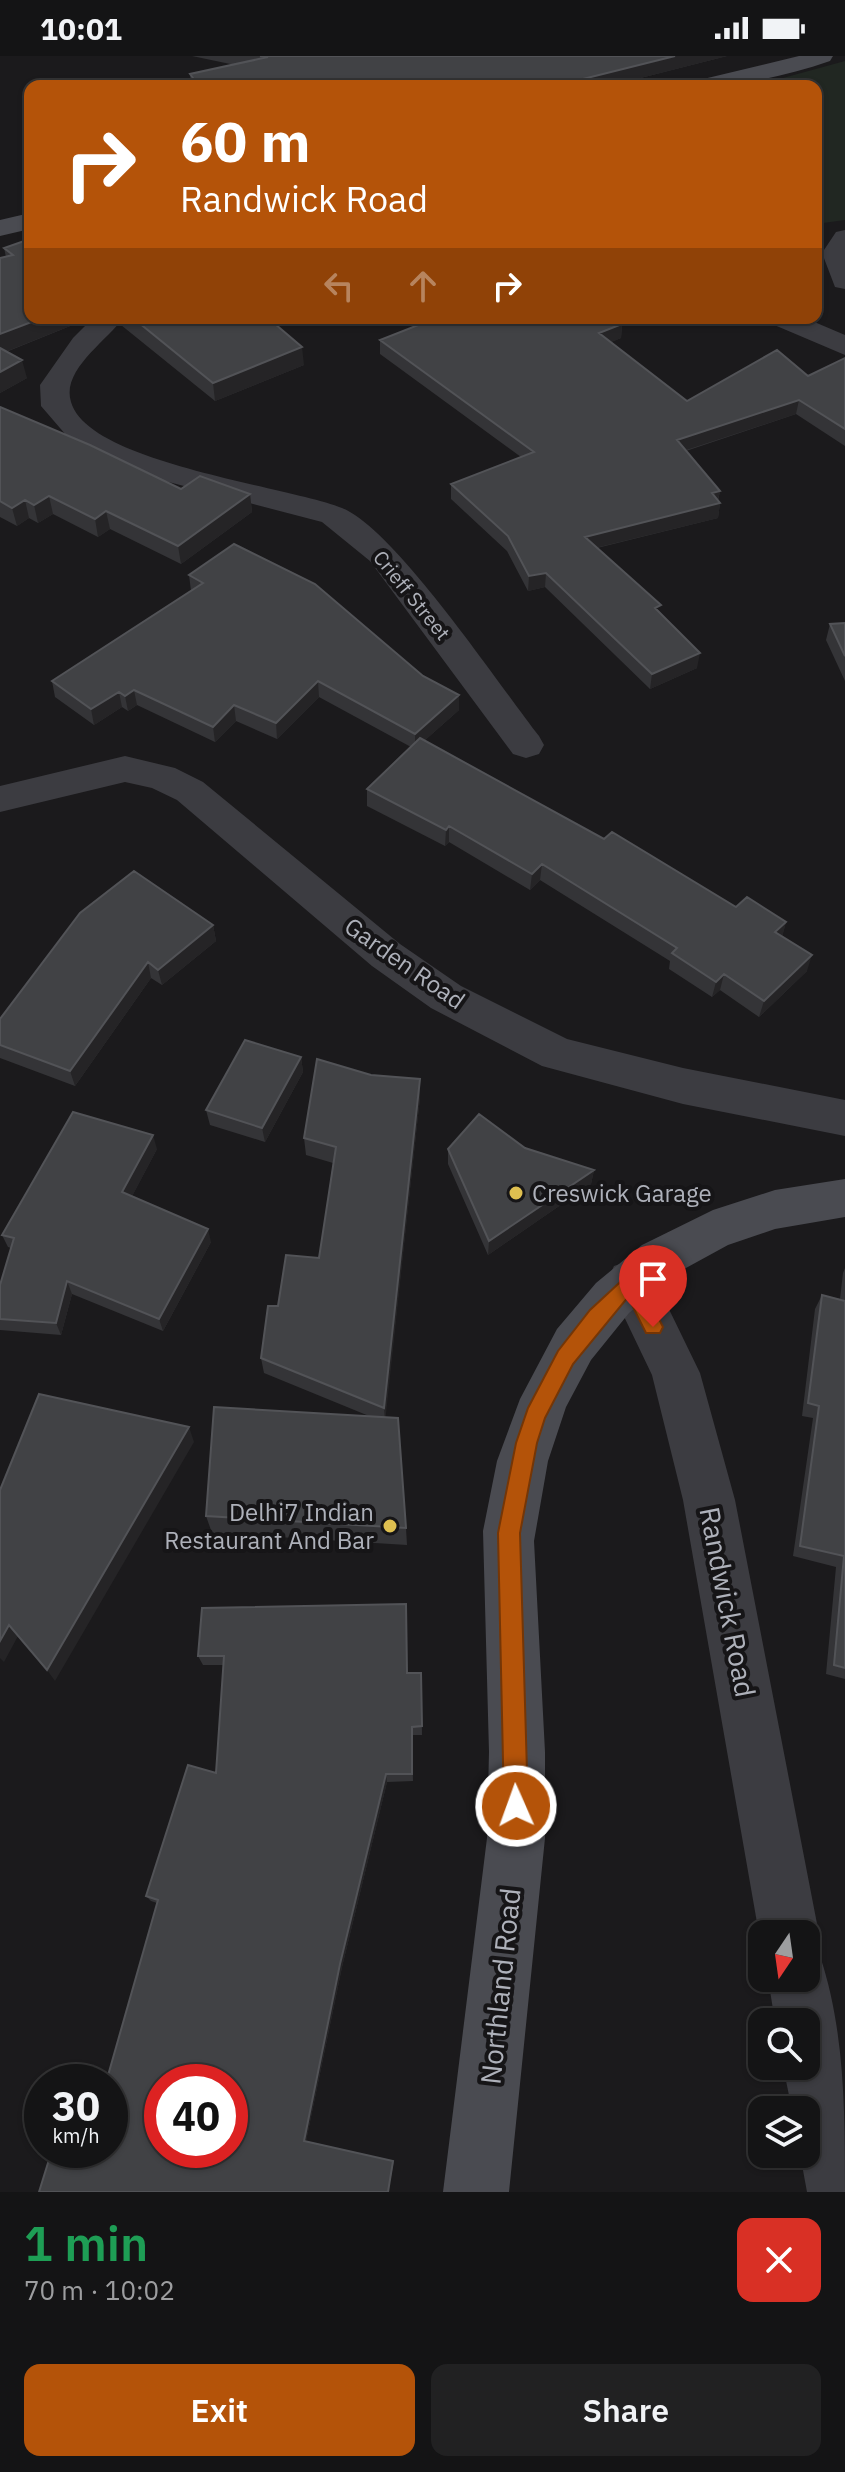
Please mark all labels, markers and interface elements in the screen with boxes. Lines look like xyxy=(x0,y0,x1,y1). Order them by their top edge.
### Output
text: 10:01 xyxy=(40,9,122,48)
text: 60 m xyxy=(180,105,310,177)
icon: right xyxy=(48,112,152,216)
text: Randwick Road xyxy=(180,175,428,222)
icon: left xyxy=(317,264,361,308)
icon: ahead xyxy=(401,264,445,308)
icon: right xyxy=(485,264,529,308)
street label: Crieff Street xyxy=(367,544,457,646)
street label: Garden Road xyxy=(339,910,471,1016)
place label: Creswick Garage xyxy=(532,1177,712,1209)
marker: Creswick Garage xyxy=(507,1184,525,1202)
pin xyxy=(619,1245,687,1327)
icon: arrive xyxy=(631,1257,675,1301)
place label: Delhi7 Indian Restaurant And Bar xyxy=(164,1496,374,1556)
street label: Randwick Road xyxy=(691,1504,765,1700)
marker: Delhi7 Indian Restaurant And Bar xyxy=(381,1517,399,1535)
position arrow xyxy=(474,1764,558,1848)
street label: Northland Road xyxy=(471,1886,529,2086)
north arrow xyxy=(748,1920,820,1992)
map controls xyxy=(748,1920,820,2168)
button: search xyxy=(748,2008,820,2080)
speed limit sign: 40 xyxy=(144,2064,248,2168)
text: 30 xyxy=(52,2080,100,2132)
button: layers xyxy=(748,2096,820,2168)
text: km/h xyxy=(52,2122,100,2149)
text: 1 min xyxy=(24,2212,148,2274)
button: close xyxy=(737,2218,821,2302)
text: 70 m · 10:02 xyxy=(24,2273,175,2307)
button: Exit xyxy=(24,2364,415,2456)
button: Share xyxy=(431,2364,821,2456)

